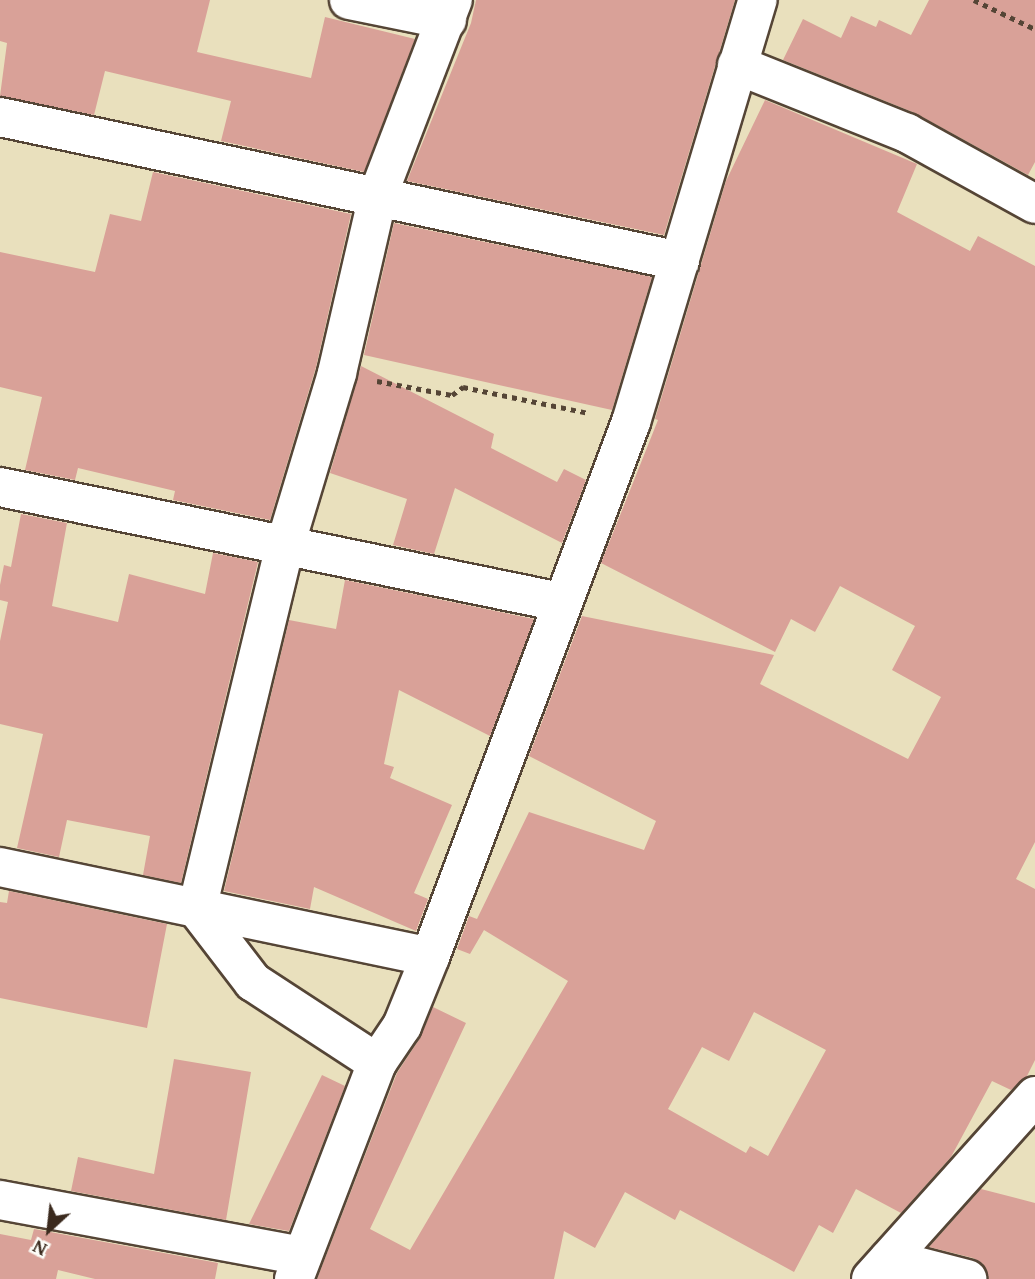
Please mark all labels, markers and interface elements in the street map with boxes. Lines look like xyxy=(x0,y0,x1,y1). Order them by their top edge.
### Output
north arrow xyxy=(14,1195,84,1265)
text: N xyxy=(27,1233,51,1264)

